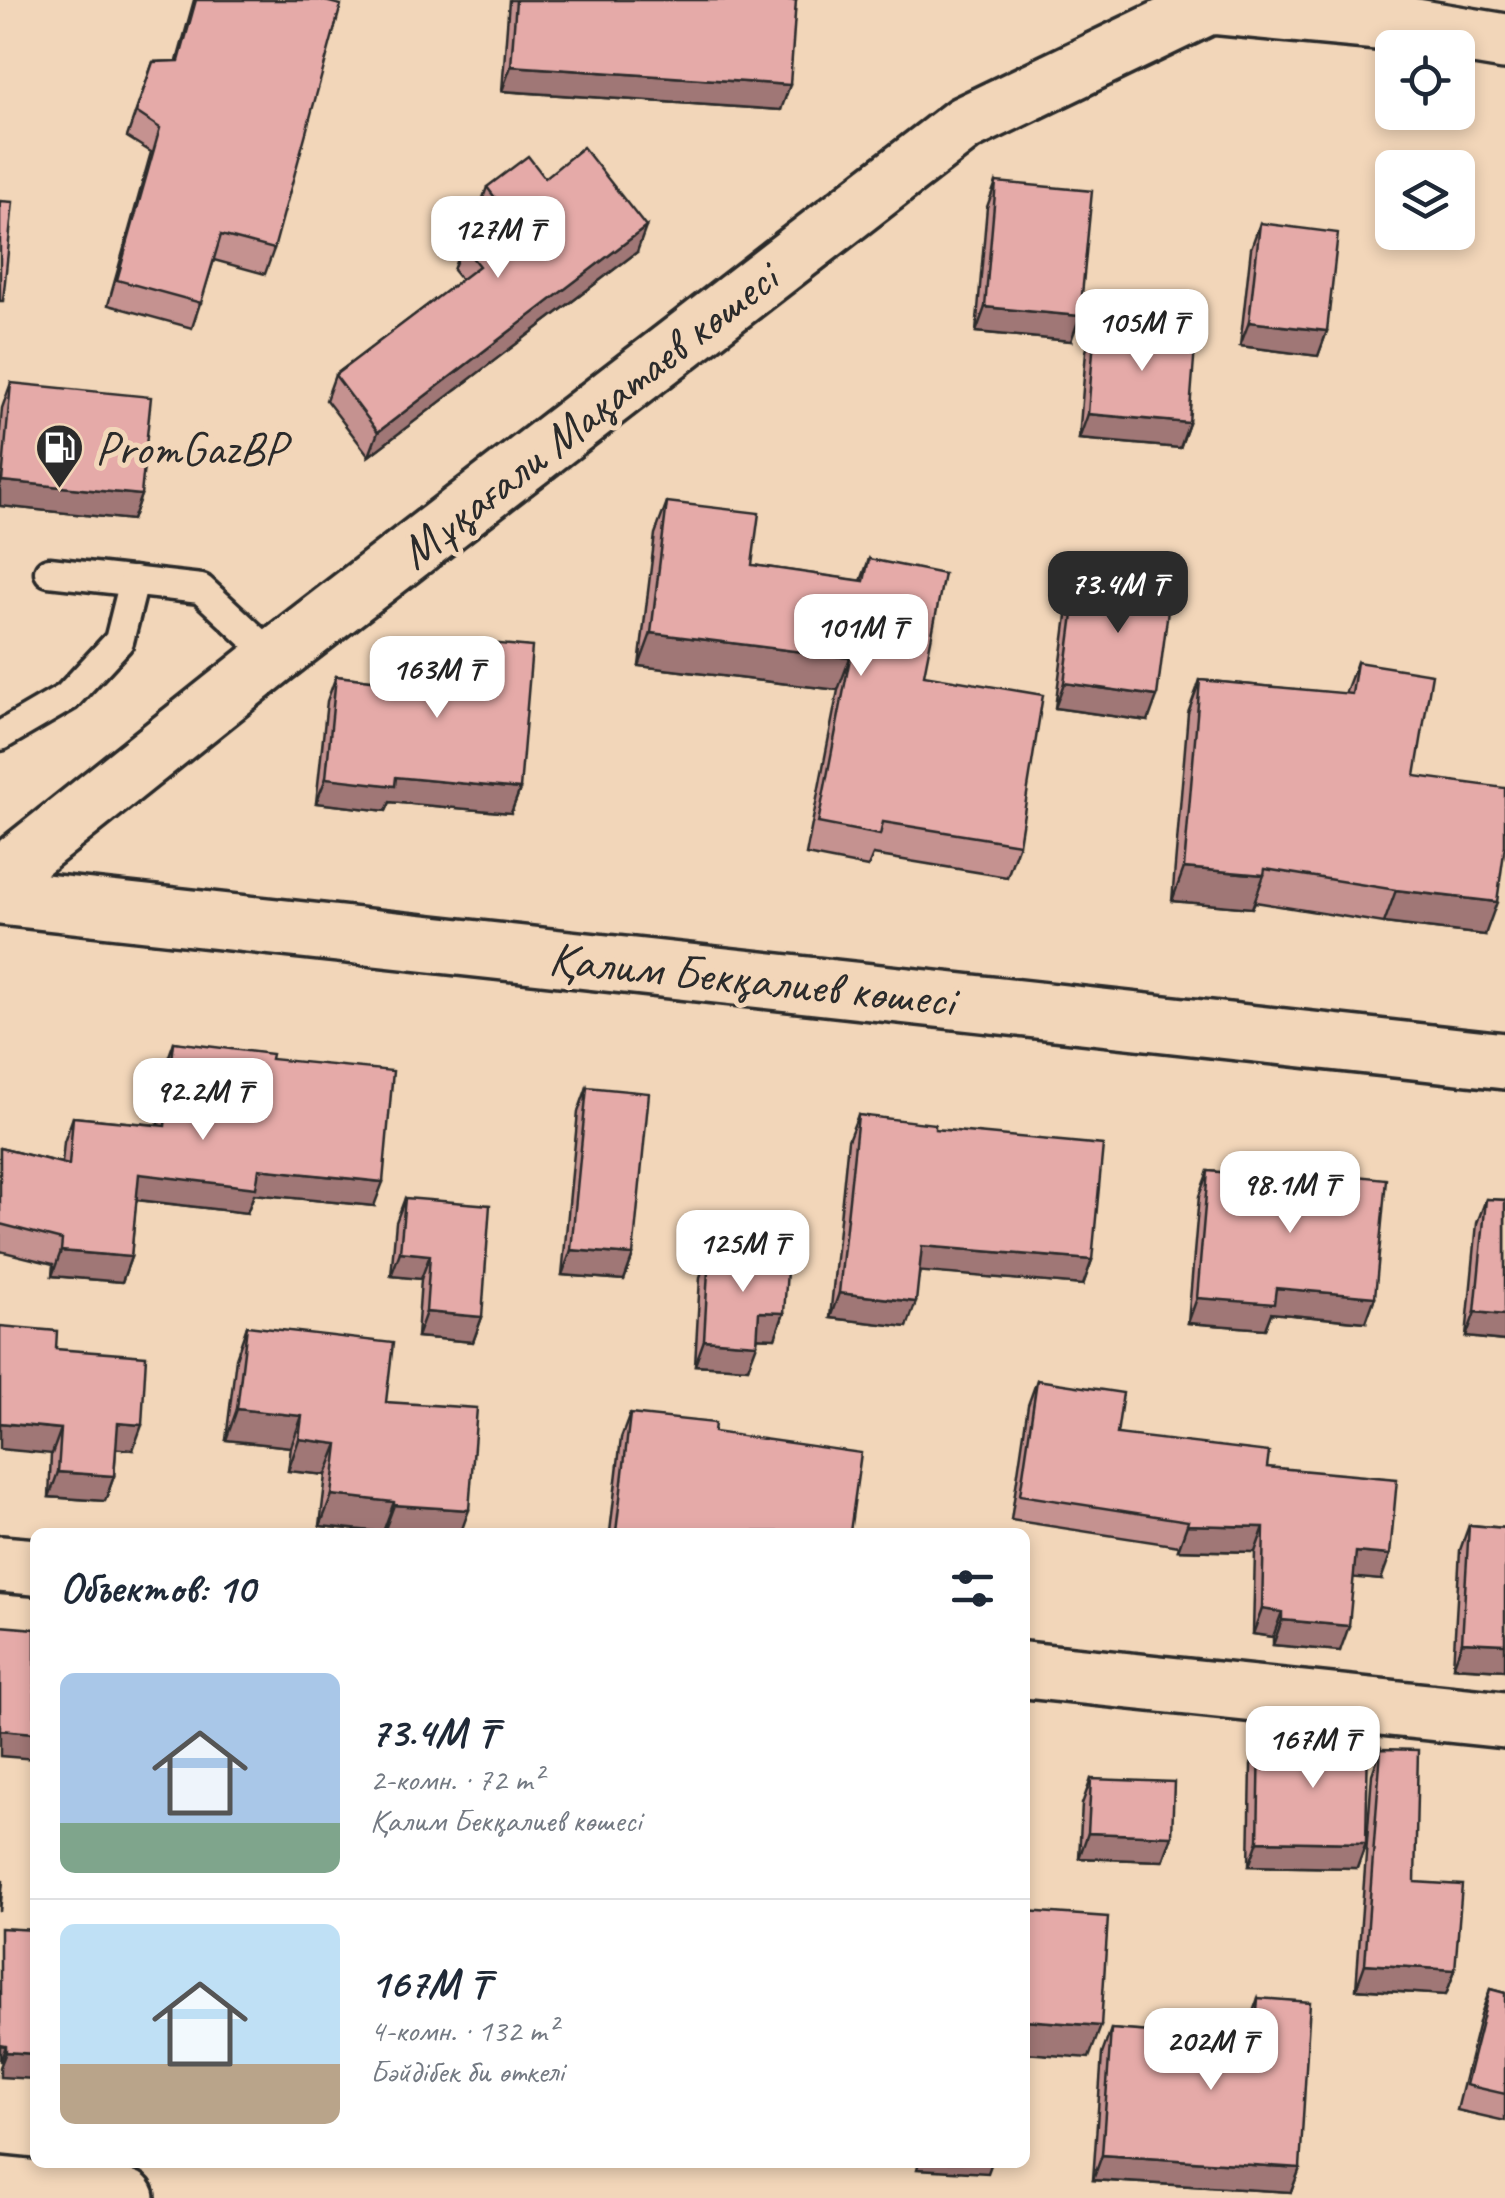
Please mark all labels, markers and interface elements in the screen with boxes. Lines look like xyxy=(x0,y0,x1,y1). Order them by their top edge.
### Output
map controls xyxy=(1375,30,1475,250)
button: locate xyxy=(1375,30,1475,130)
button: layers xyxy=(1375,150,1475,250)
pin: 127M ₸ xyxy=(417,196,579,281)
text: 127M ₸ xyxy=(453,208,543,249)
street label: Мұқағали Мақатаев көшесі xyxy=(387,245,793,582)
pin: 105M ₸ xyxy=(1061,289,1223,374)
text: 105M ₸ xyxy=(1097,301,1187,342)
place label: PromGazBP xyxy=(95,418,293,478)
fuel station icon: PromGazBP xyxy=(34,422,86,490)
pin: 73.4M ₸ xyxy=(1026,551,1210,636)
text: 73.4M ₸ xyxy=(1070,563,1166,604)
pin: 101M ₸ xyxy=(780,594,942,679)
text: 101M ₸ xyxy=(816,606,906,647)
pin: 163M ₸ xyxy=(356,636,518,721)
text: 163M ₸ xyxy=(392,648,482,689)
street label: Қалим Бекқалиев көшесі xyxy=(546,928,963,1031)
pin: 92.2M ₸ xyxy=(111,1058,295,1143)
text: 92.2M ₸ xyxy=(155,1070,251,1111)
pin: 98.1M ₸ xyxy=(1198,1151,1382,1236)
text: 98.1M ₸ xyxy=(1242,1163,1338,1204)
pin: 125M ₸ xyxy=(662,1210,824,1295)
text: 125M ₸ xyxy=(698,1222,788,1263)
icon: filters xyxy=(945,1561,1000,1616)
text: Объектов: 10 xyxy=(60,1562,255,1615)
text: 73.4M ₸ xyxy=(370,1706,496,1759)
pin: 167M ₸ xyxy=(1232,1706,1394,1791)
icon: home xyxy=(140,1713,260,1833)
text: 167M ₸ xyxy=(1268,1718,1358,1759)
text: 2-комн. · 72 m² xyxy=(370,1759,542,1800)
text: Қалим Бекқалиев көшесі xyxy=(370,1800,642,1841)
text: 167M ₸ xyxy=(370,1957,489,2010)
icon: home xyxy=(140,1964,260,2084)
pin: 202M ₸ xyxy=(1130,2008,1292,2093)
text: 4-комн. · 132 m² xyxy=(370,2010,557,2051)
text: 202M ₸ xyxy=(1166,2020,1256,2061)
text: Бәйдібек би өткелі xyxy=(370,2051,564,2092)

